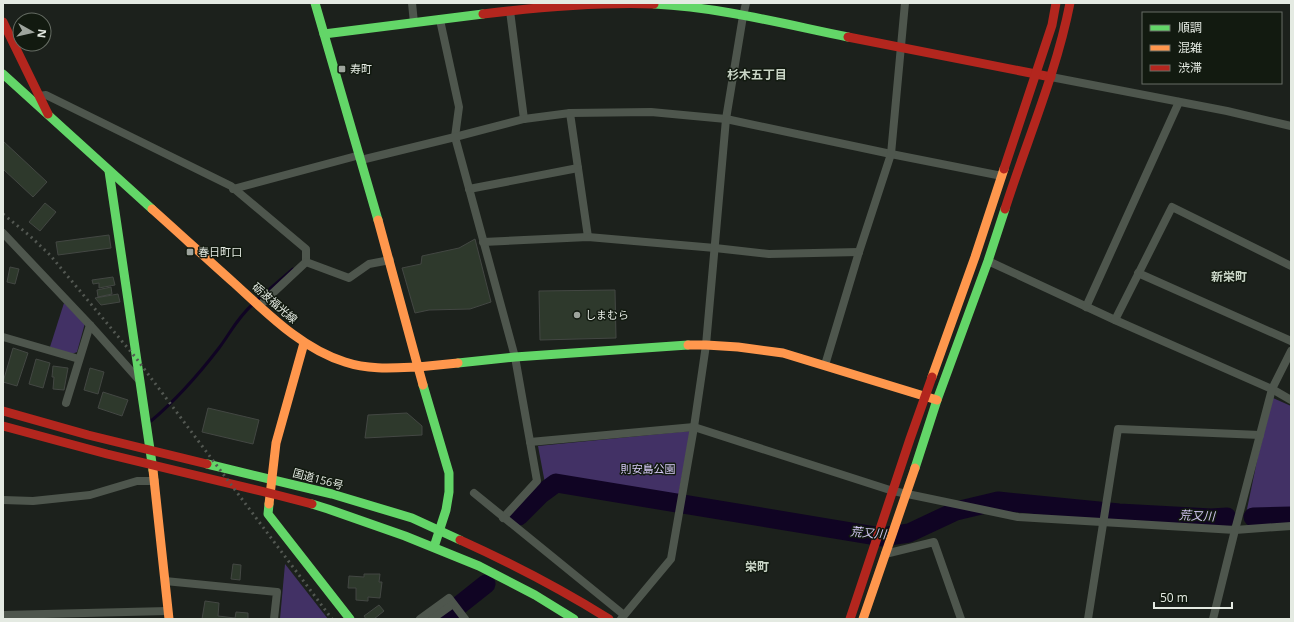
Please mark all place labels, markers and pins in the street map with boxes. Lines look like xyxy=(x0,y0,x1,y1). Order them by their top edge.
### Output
place label: 寿町 xyxy=(350,61,372,76)
marker: 寿町 xyxy=(337,64,347,74)
place label: 春日町口 xyxy=(198,244,242,259)
marker: 春日町口 xyxy=(185,247,195,257)
place label: しまむら xyxy=(585,307,629,322)
marker: しまむら xyxy=(572,310,582,320)

